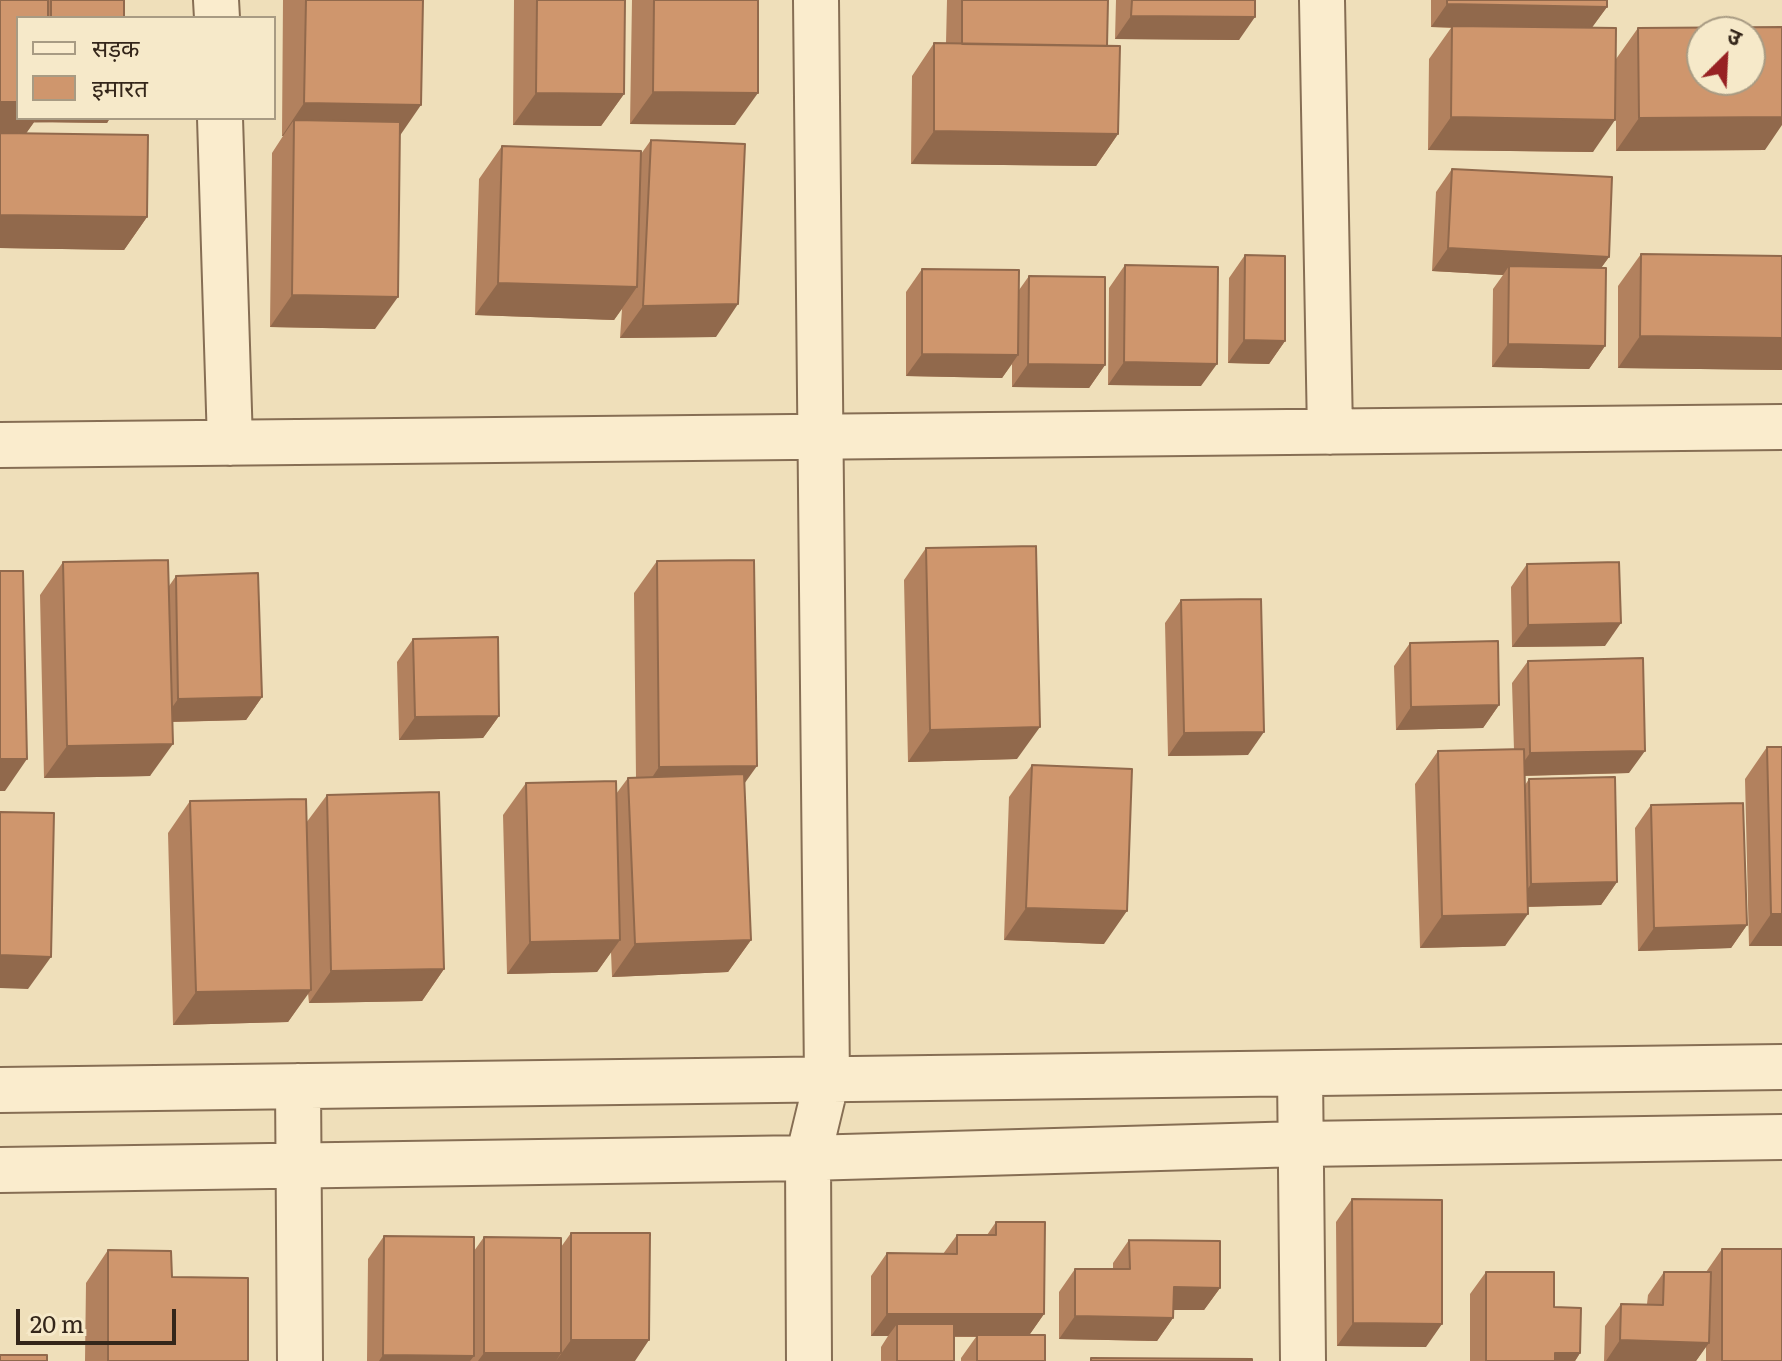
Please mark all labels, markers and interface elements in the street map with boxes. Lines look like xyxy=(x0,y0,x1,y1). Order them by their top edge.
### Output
legend xyxy=(16,16,276,120)
north arrow xyxy=(1686,16,1766,96)
text: उ xyxy=(1723,18,1748,53)
text: सड़क xyxy=(92,29,140,64)
text: इमारत xyxy=(92,69,148,104)
scale bar xyxy=(20,1293,180,1343)
text: 20 m xyxy=(30,1305,84,1340)

